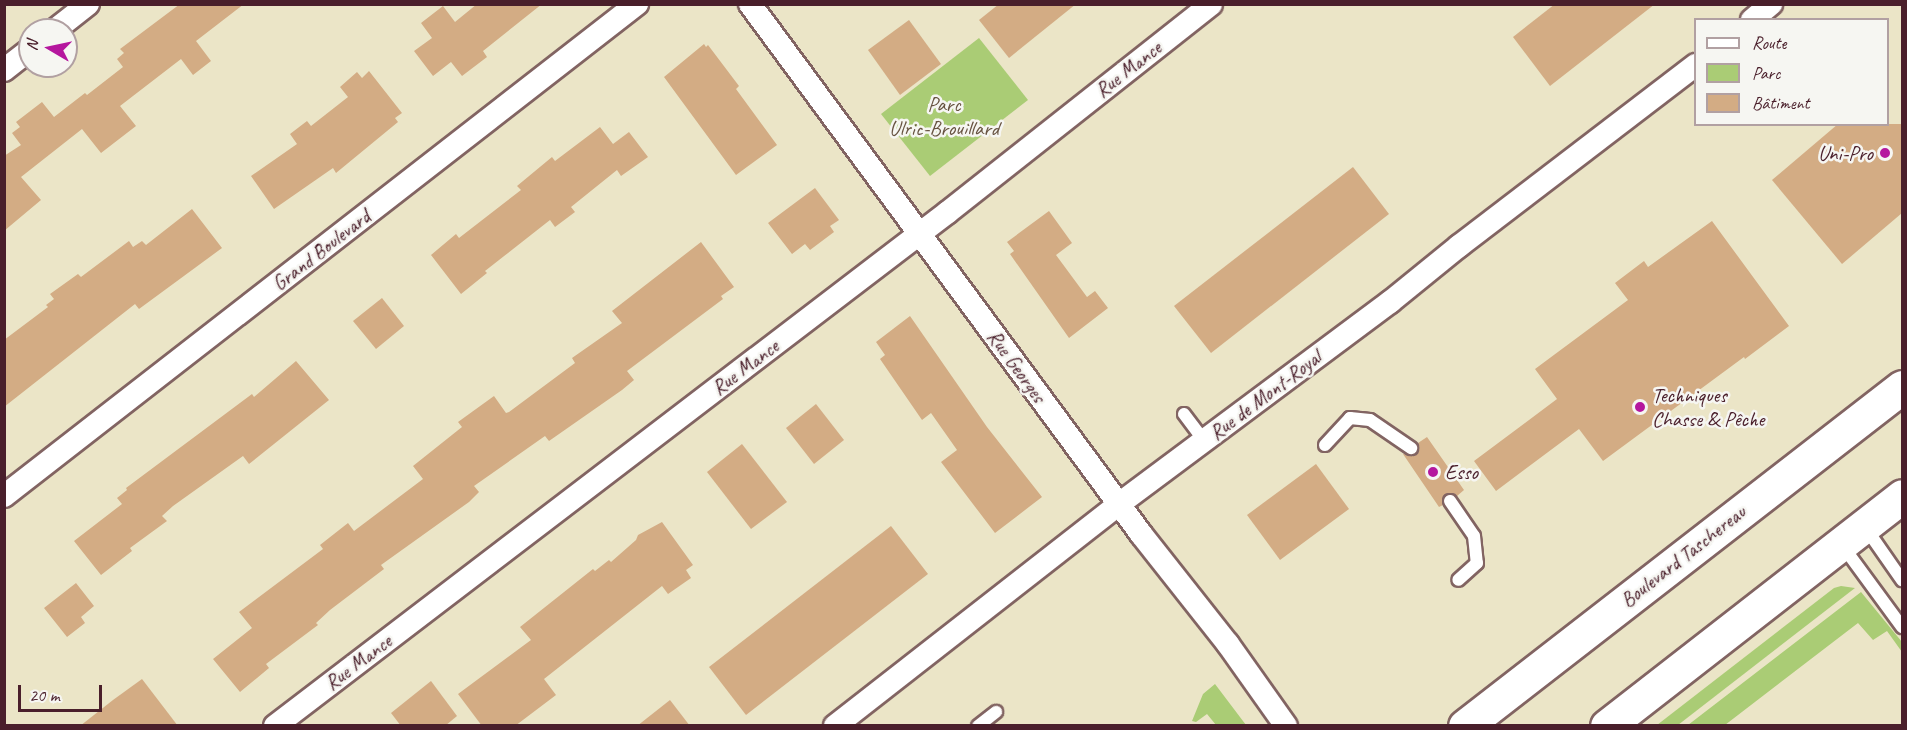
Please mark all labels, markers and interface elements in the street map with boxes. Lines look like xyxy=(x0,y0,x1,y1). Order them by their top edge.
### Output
north arrow xyxy=(18,18,78,78)
legend xyxy=(1694,18,1889,126)
text: Route xyxy=(1752,32,1786,54)
street label: Rue Mance xyxy=(1089,35,1167,103)
text: N xyxy=(22,39,43,52)
text: Parc xyxy=(1752,62,1780,84)
park label: Parc Ulric-Brouillard xyxy=(889,91,999,141)
text: Bâtiment xyxy=(1752,92,1810,114)
place label: Uni-Pro xyxy=(1818,140,1873,166)
marker: Uni-Pro xyxy=(1878,146,1892,160)
street label: Grand Boulevard xyxy=(267,204,375,296)
street label: Rue Georges xyxy=(982,325,1052,407)
street label: Rue Mance xyxy=(706,333,784,401)
street label: Rue de Mont-Royal xyxy=(1204,345,1326,445)
place label: Techniques Chasse & Pêche xyxy=(1652,382,1764,432)
marker: Techniques Chasse & Pêche xyxy=(1633,400,1647,414)
place label: Esso xyxy=(1445,459,1478,485)
marker: Esso xyxy=(1426,465,1440,479)
street label: Boulevard Taschereau xyxy=(1615,499,1751,613)
street label: Rue Mance xyxy=(319,628,397,696)
scale bar xyxy=(21,673,105,711)
text: 20 m xyxy=(29,684,60,706)

